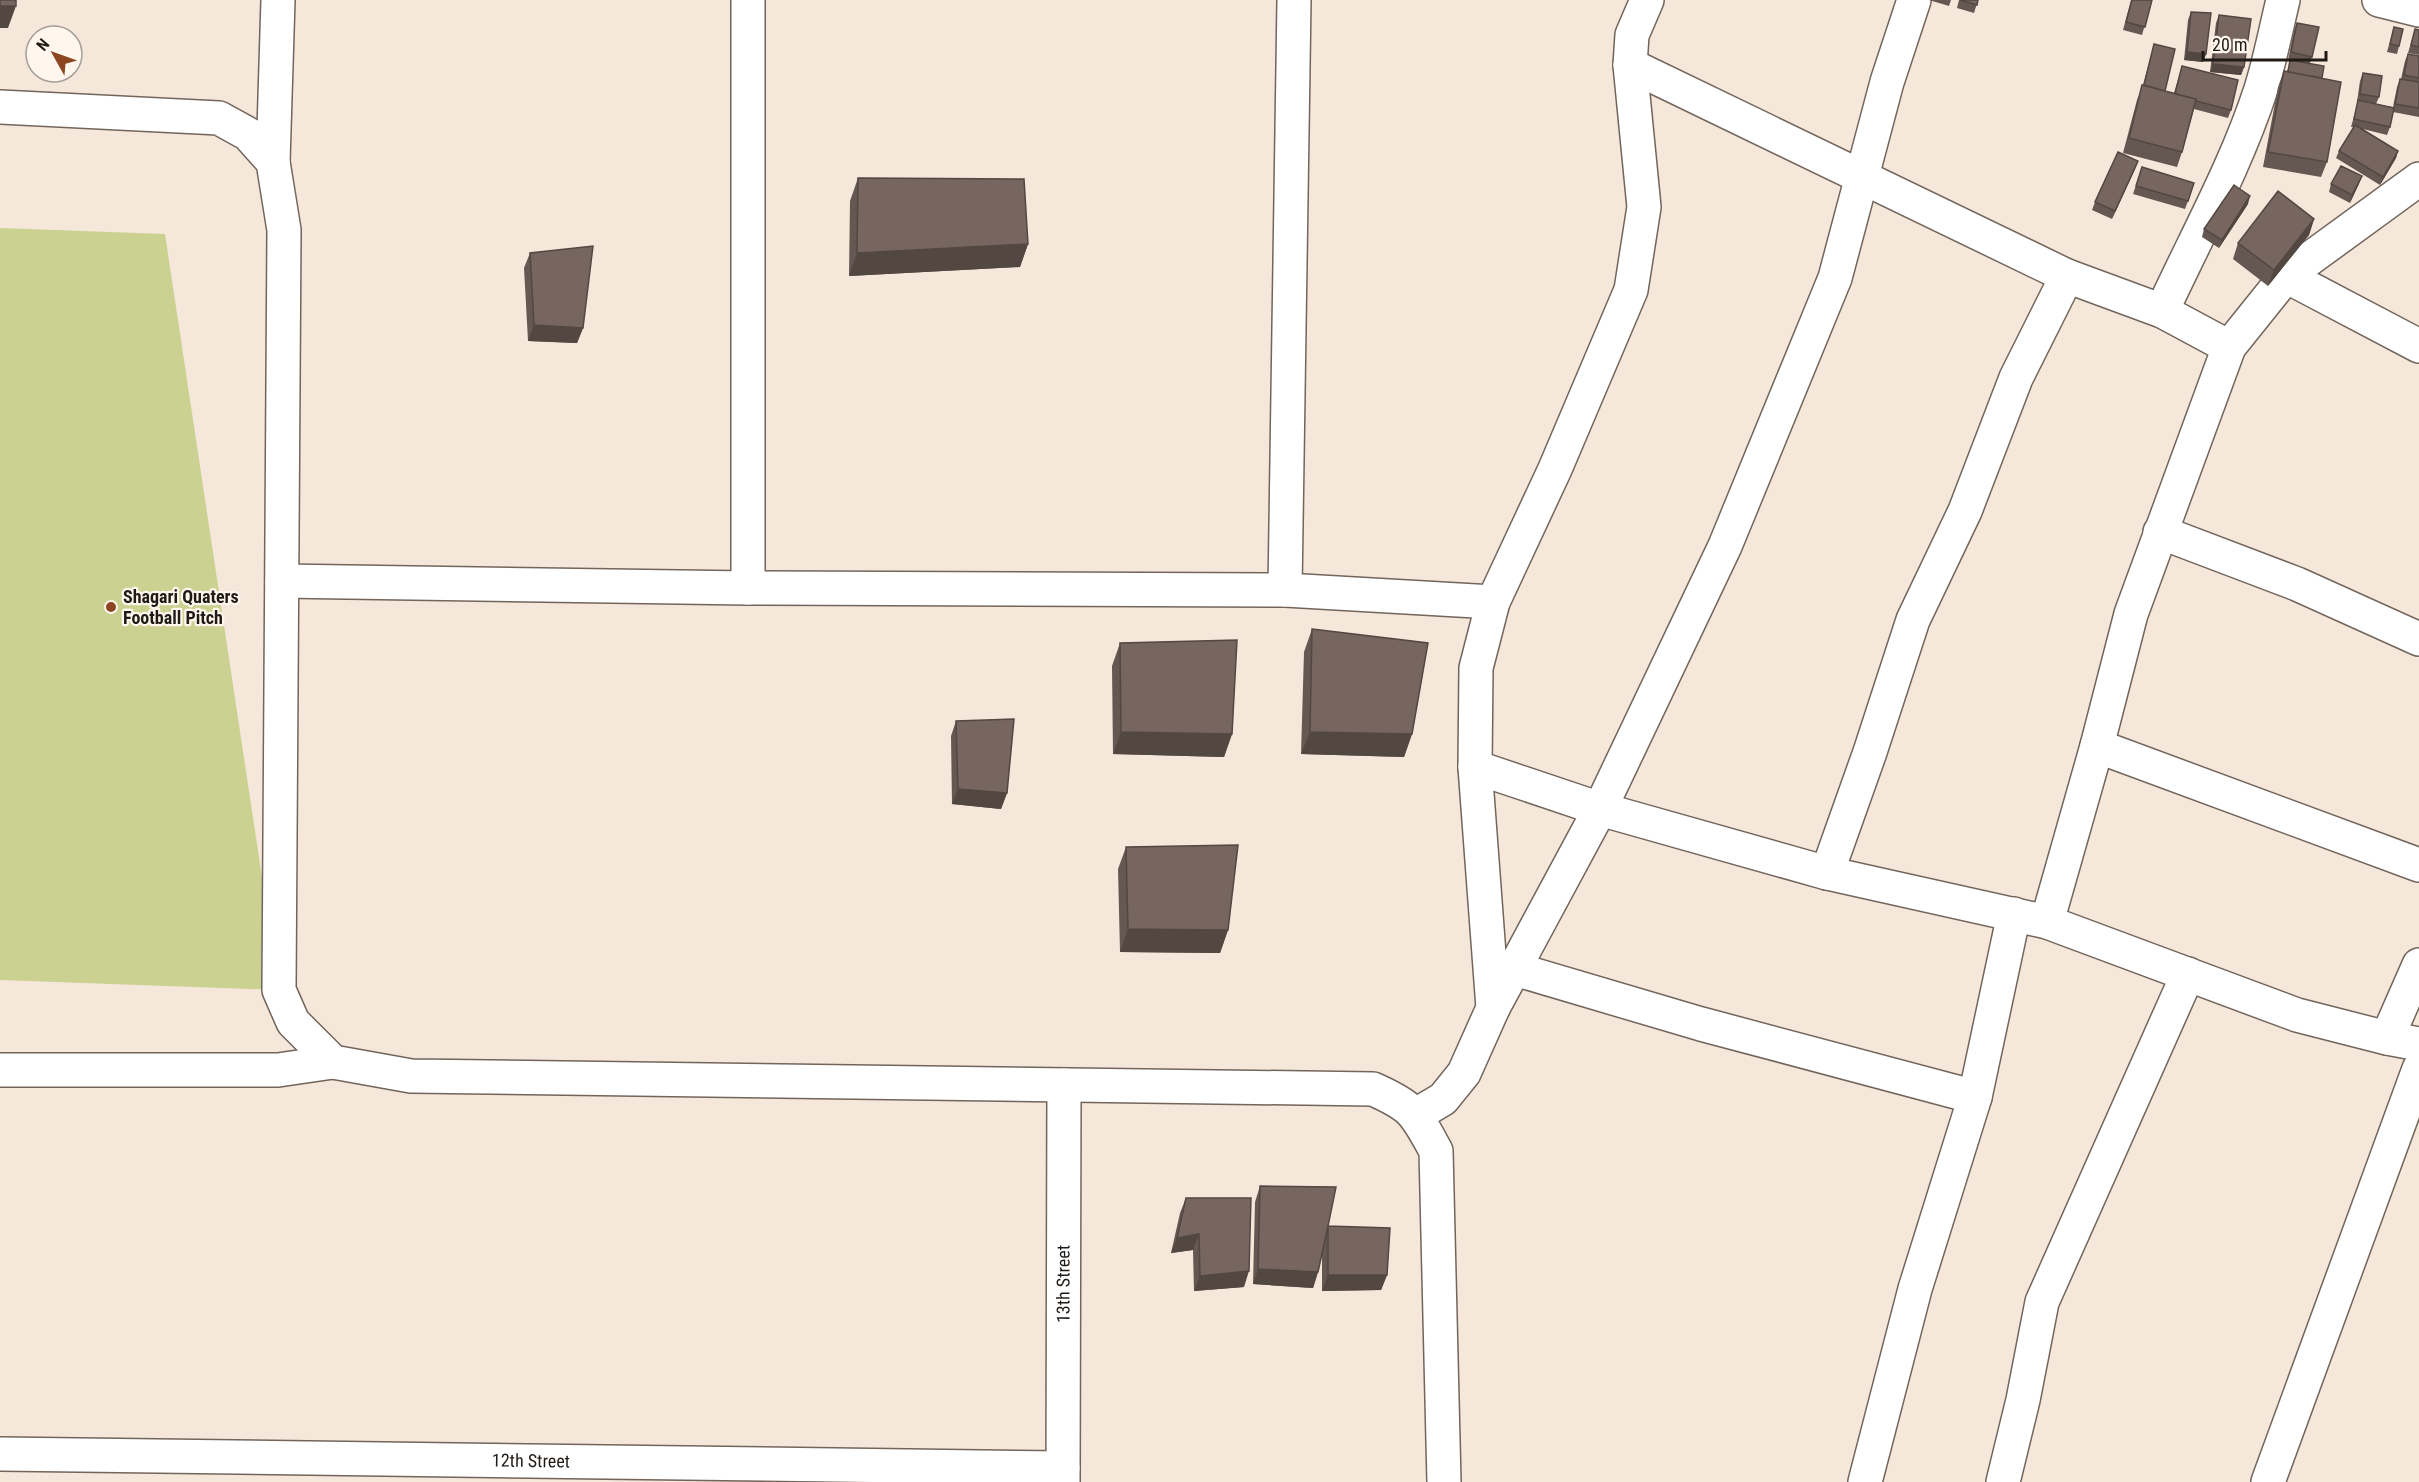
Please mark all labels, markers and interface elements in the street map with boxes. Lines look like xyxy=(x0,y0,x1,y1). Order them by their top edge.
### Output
north arrow xyxy=(24,24,84,84)
scale bar xyxy=(2203,24,2326,62)
text: 20 m xyxy=(2212,34,2247,55)
text: N xyxy=(32,35,53,55)
place label: Shagari Quaters Football Pitch xyxy=(123,586,239,628)
marker: Shagari Quaters Football Pitch xyxy=(104,600,118,614)
street label: 13th Street xyxy=(1052,1245,1074,1323)
street label: 12th Street xyxy=(492,1449,570,1472)

